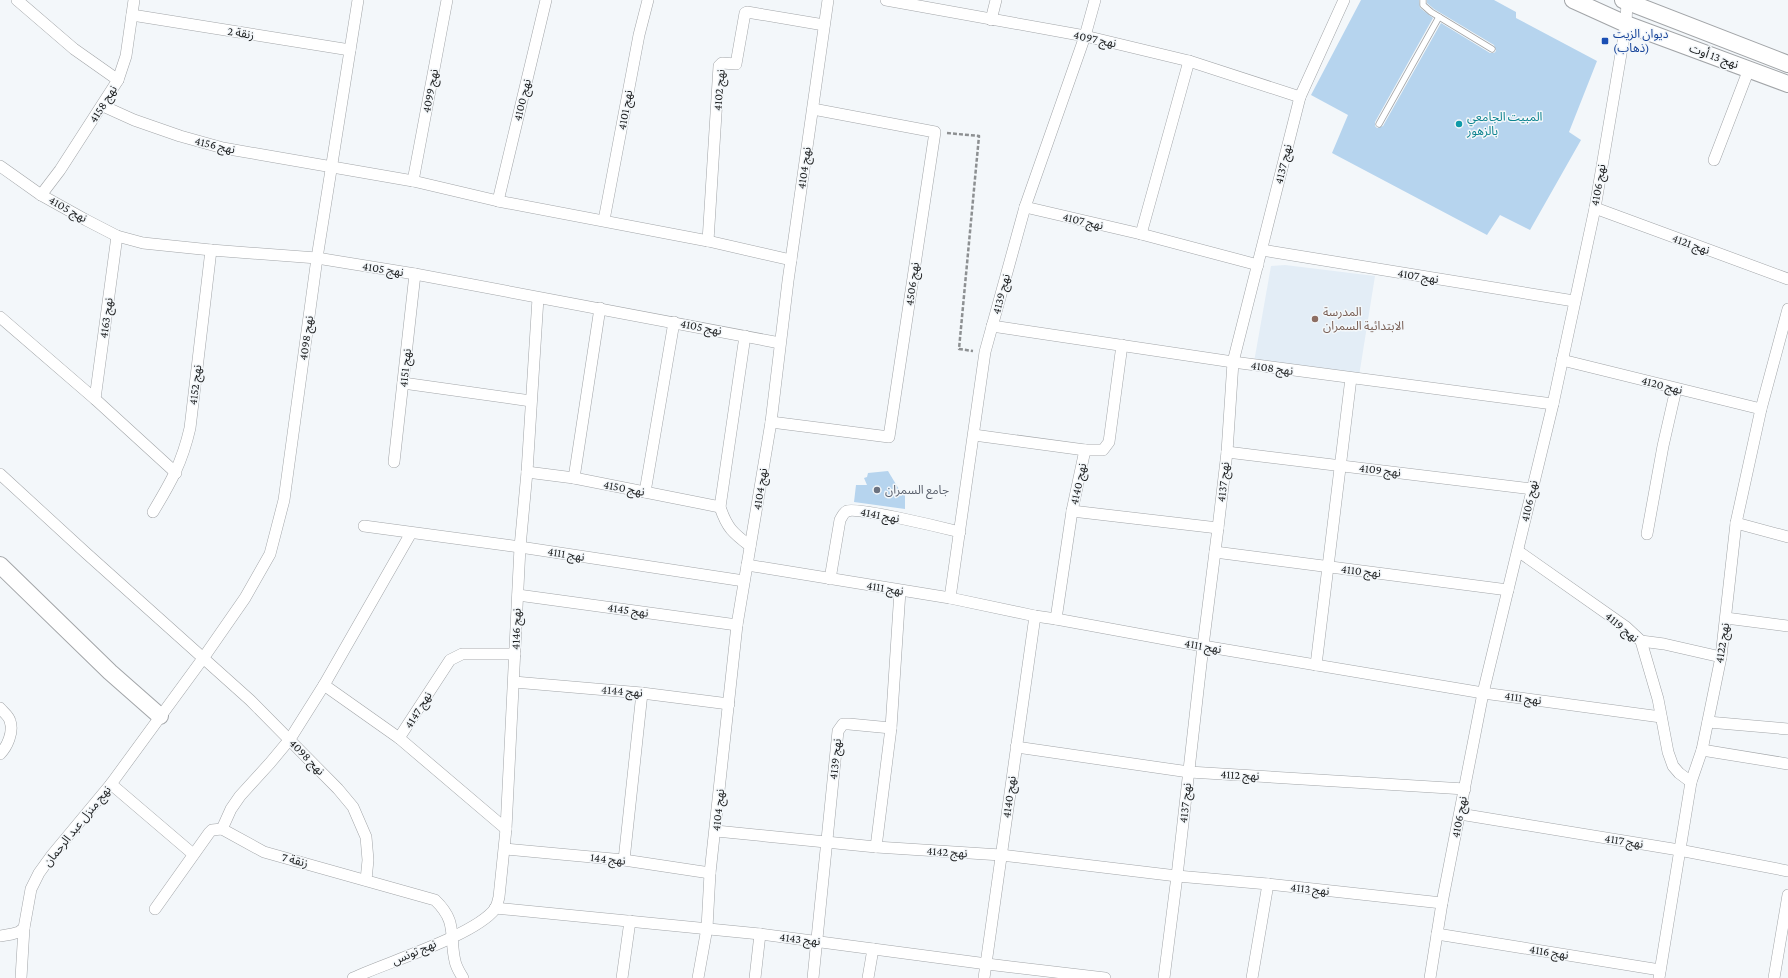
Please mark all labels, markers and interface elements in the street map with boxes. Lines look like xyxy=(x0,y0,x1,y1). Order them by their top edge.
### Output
street label: زنقة 2 xyxy=(227,24,255,42)
place label: ديوان الزيت (ذهاب) xyxy=(1613,27,1669,55)
street label: نهج 4097 xyxy=(1072,28,1118,52)
marker: ديوان الزيت (ذهاب) xyxy=(1600,36,1610,46)
street label: نهج 13 أوت xyxy=(1687,40,1741,73)
street label: نهج 4099 xyxy=(419,68,443,115)
street label: نهج 4102 xyxy=(710,69,730,112)
street label: نهج 4100 xyxy=(510,77,536,123)
street label: نهج 4158 xyxy=(86,83,122,126)
street label: نهج 4101 xyxy=(615,89,637,131)
place label: المبيت الجامعي بالزهور xyxy=(1466,110,1543,138)
marker: المبيت الجامعي بالزهور xyxy=(1454,119,1464,129)
street label: نهج 4156 xyxy=(193,134,237,158)
street label: نهج 4137 xyxy=(1271,143,1297,186)
street label: نهج 4104 xyxy=(794,146,816,190)
street label: نهج 4106 xyxy=(1587,163,1611,207)
street label: نهج 4105 xyxy=(45,193,90,227)
street label: نهج 4107 xyxy=(1061,210,1105,234)
street label: نهج 4121 xyxy=(1670,231,1712,259)
street label: نهج 4105 xyxy=(361,259,405,281)
street label: نهج 4506 xyxy=(902,261,924,307)
street label: نهج 4107 xyxy=(1396,266,1440,288)
street label: نهج 4139 xyxy=(989,272,1015,316)
street label: نهج 4163 xyxy=(96,297,118,339)
place label: المدرسة الابتدائية السمران xyxy=(1323,305,1404,333)
marker: المدرسة الابتدائية السمران xyxy=(1310,314,1320,324)
street label: نهج 4098 xyxy=(296,315,318,361)
street label: نهج 4105 xyxy=(679,316,723,340)
street label: نهج 4151 xyxy=(396,348,416,388)
street label: نهج 4108 xyxy=(1250,358,1294,380)
street label: نهج 4152 xyxy=(186,364,206,406)
street label: نهج 4120 xyxy=(1639,373,1684,399)
street label: نهج 4109 xyxy=(1358,460,1402,482)
street label: نهج 4137 xyxy=(1214,461,1234,503)
street label: نهج 4140 xyxy=(1067,462,1091,507)
street label: نهج 4104 xyxy=(750,467,772,511)
street label: نهج 4150 xyxy=(602,477,646,501)
street label: نهج 4106 xyxy=(1517,479,1543,524)
place label: جامع السمران xyxy=(885,483,949,499)
marker: جامع السمران xyxy=(872,485,882,495)
street label: نهج 4141 xyxy=(859,504,901,528)
street label: نهج 4111 xyxy=(546,544,586,566)
street label: نهج 4110 xyxy=(1340,562,1382,582)
street label: نهج 4111 xyxy=(865,578,905,600)
street label: نهج 4145 xyxy=(606,600,649,622)
street label: نهج 4146 xyxy=(508,608,526,650)
street label: نهج 4119 xyxy=(1601,609,1642,647)
street label: نهج 4122 xyxy=(1712,622,1734,665)
street label: نهج 4111 xyxy=(1183,636,1223,658)
street label: نهج 4144 xyxy=(600,682,643,702)
street label: نهج 4111 xyxy=(1503,688,1543,710)
street label: نهج 4147 xyxy=(401,689,436,732)
street label: نهج 4098 xyxy=(285,736,328,779)
street label: نهج 4139 xyxy=(826,738,846,780)
street label: نهج 4112 xyxy=(1220,767,1260,785)
street label: نهج 4140 xyxy=(999,775,1021,819)
street label: نهج 4137 xyxy=(1176,782,1196,824)
street label: نهج منزل عبد الرحمان xyxy=(40,783,115,870)
street label: نهج 4104 xyxy=(709,788,729,832)
street label: نهج 4106 xyxy=(1448,795,1472,840)
street label: نهج 4117 xyxy=(1603,831,1644,853)
street label: نهج 4142 xyxy=(926,844,968,862)
street label: زنقة 7 xyxy=(280,850,310,870)
street label: نهج 144 xyxy=(589,850,626,870)
street label: نهج 4113 xyxy=(1290,880,1330,900)
street label: نهج 4143 xyxy=(778,930,821,950)
street label: نهج تونس xyxy=(390,936,439,969)
street label: نهج 4116 xyxy=(1528,942,1570,964)

